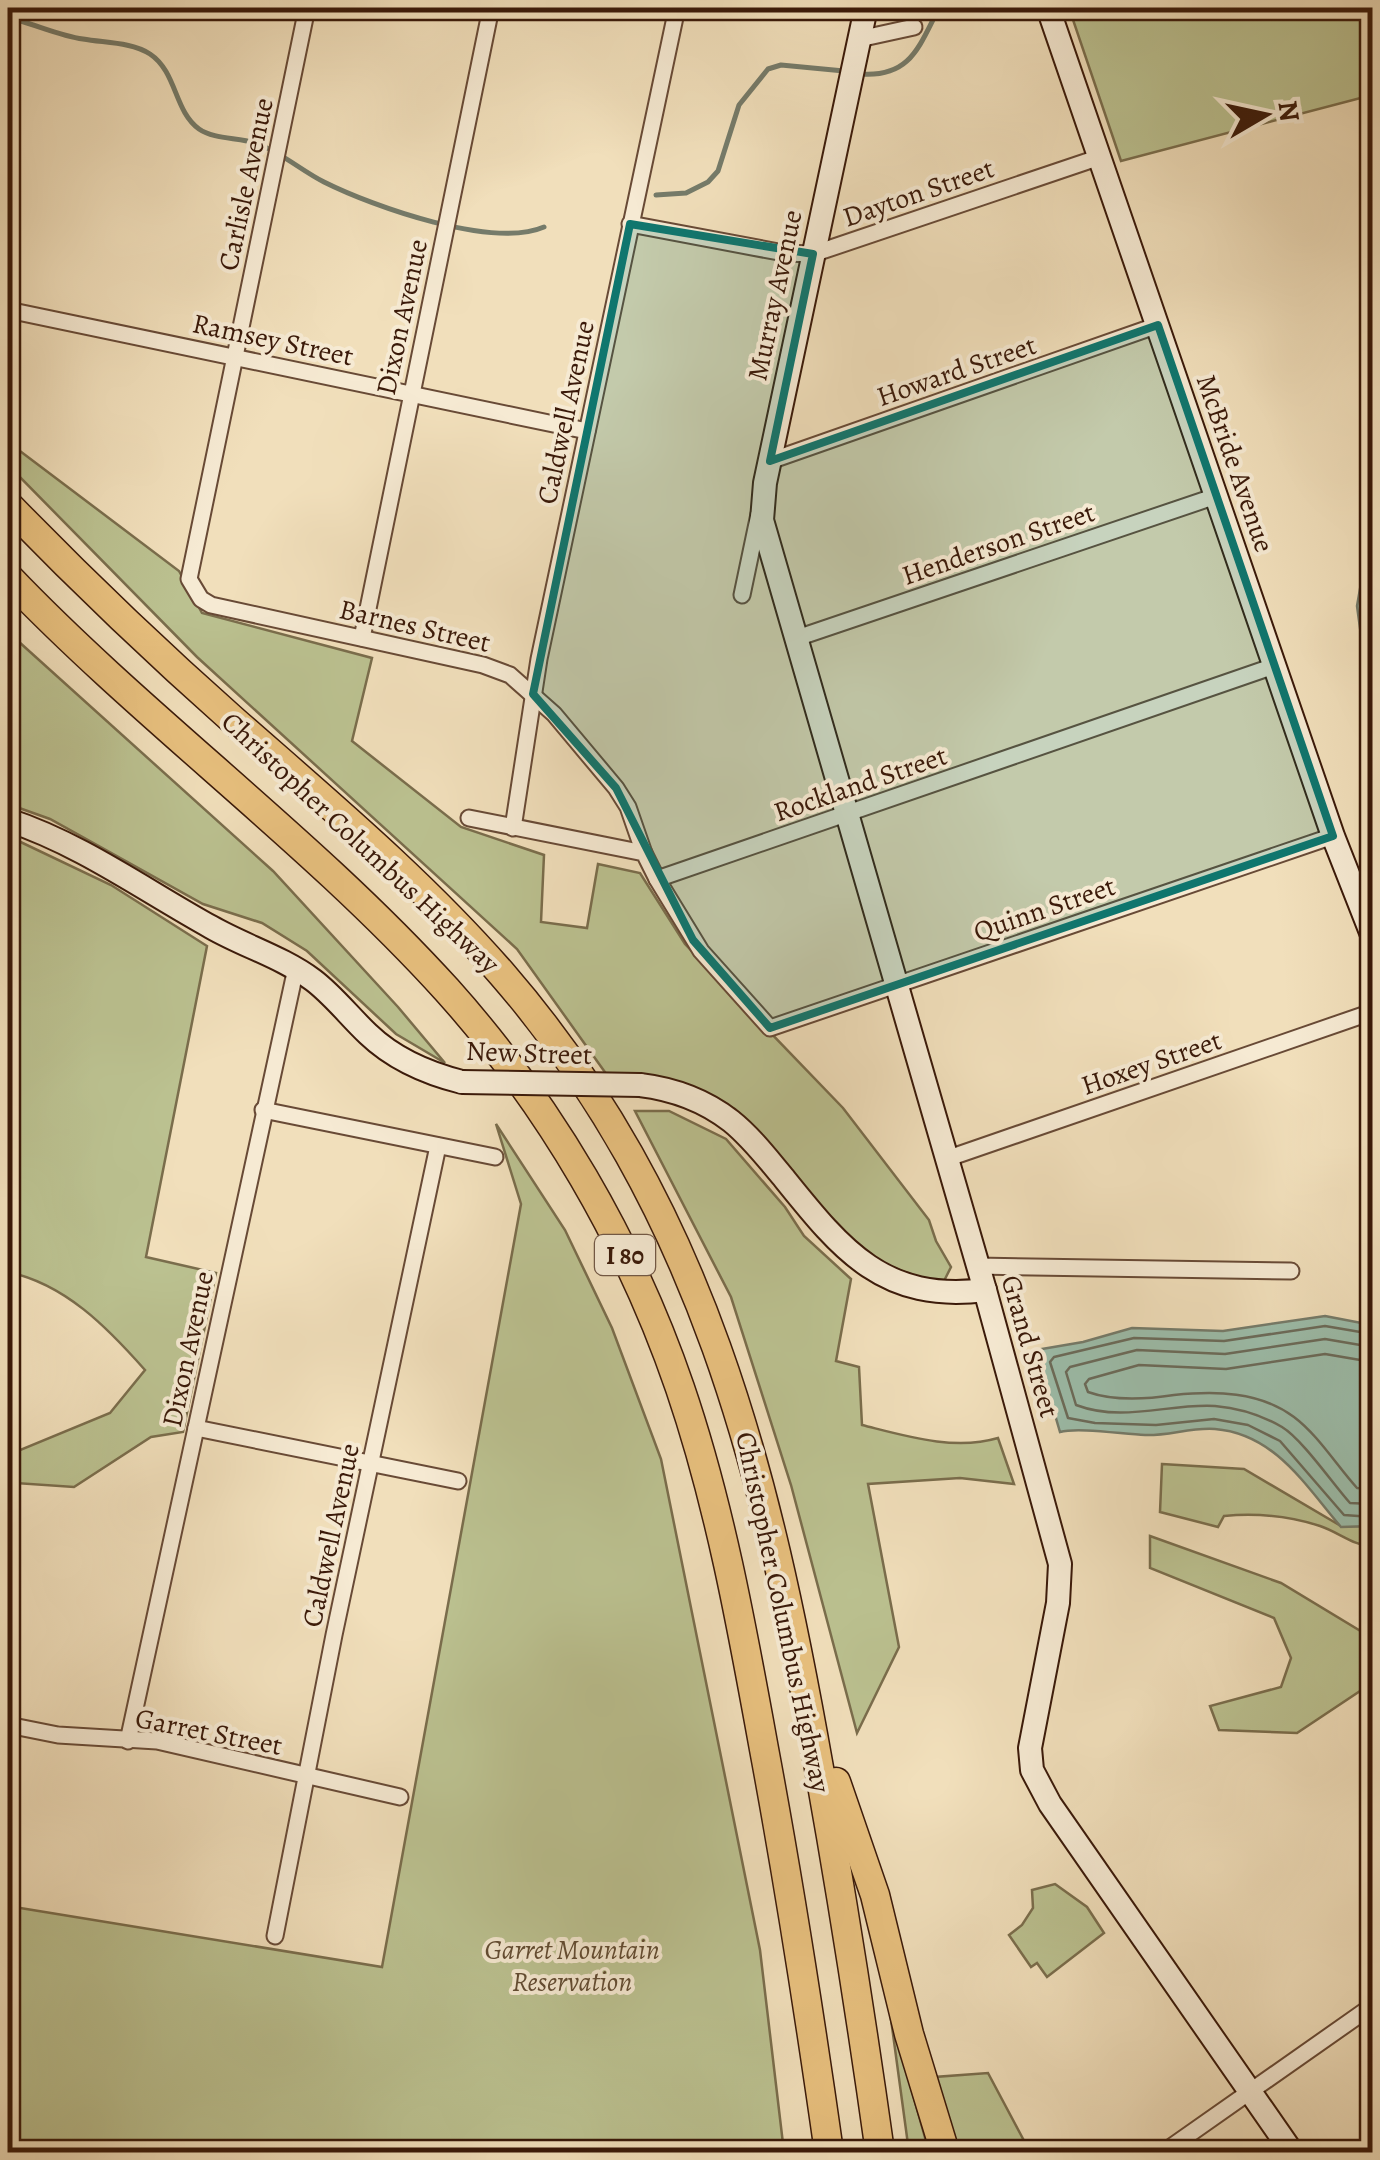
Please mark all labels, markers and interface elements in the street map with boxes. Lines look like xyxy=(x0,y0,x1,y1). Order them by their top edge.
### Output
north arrow xyxy=(1215,65,1315,165)
street label: Carlisle Avenue xyxy=(209,94,283,274)
text: N xyxy=(1268,98,1309,124)
street label: Dayton Street xyxy=(838,149,999,237)
street label: Murray Avenue xyxy=(738,206,812,384)
street label: Dixon Avenue xyxy=(367,236,437,399)
street label: Ramsey Street xyxy=(189,304,357,376)
street label: Caldwell Avenue xyxy=(528,317,604,508)
street label: Howard Street xyxy=(872,326,1041,416)
street label: McBride Avenue xyxy=(1187,369,1283,557)
street label: Henderson Street xyxy=(897,493,1100,595)
street label: Barnes Street xyxy=(335,590,494,662)
street label: Christopher Columbus Highway xyxy=(213,703,508,982)
street label: Rockland Street xyxy=(769,737,952,831)
street label: Quinn Street xyxy=(968,867,1120,951)
street label: Hoxey Street xyxy=(1076,1021,1227,1105)
street label: New Street xyxy=(465,1032,593,1074)
road number: I 80 xyxy=(595,1235,655,1275)
street label: Dixon Avenue xyxy=(153,1268,223,1431)
street label: Grand Street xyxy=(992,1271,1068,1422)
street label: Christopher Columbus Highway xyxy=(726,1428,840,1797)
street label: Caldwell Avenue xyxy=(293,1440,369,1631)
street label: Garret Street xyxy=(132,1699,285,1765)
park label: Garret Mountain Reservation xyxy=(484,1931,660,2001)

